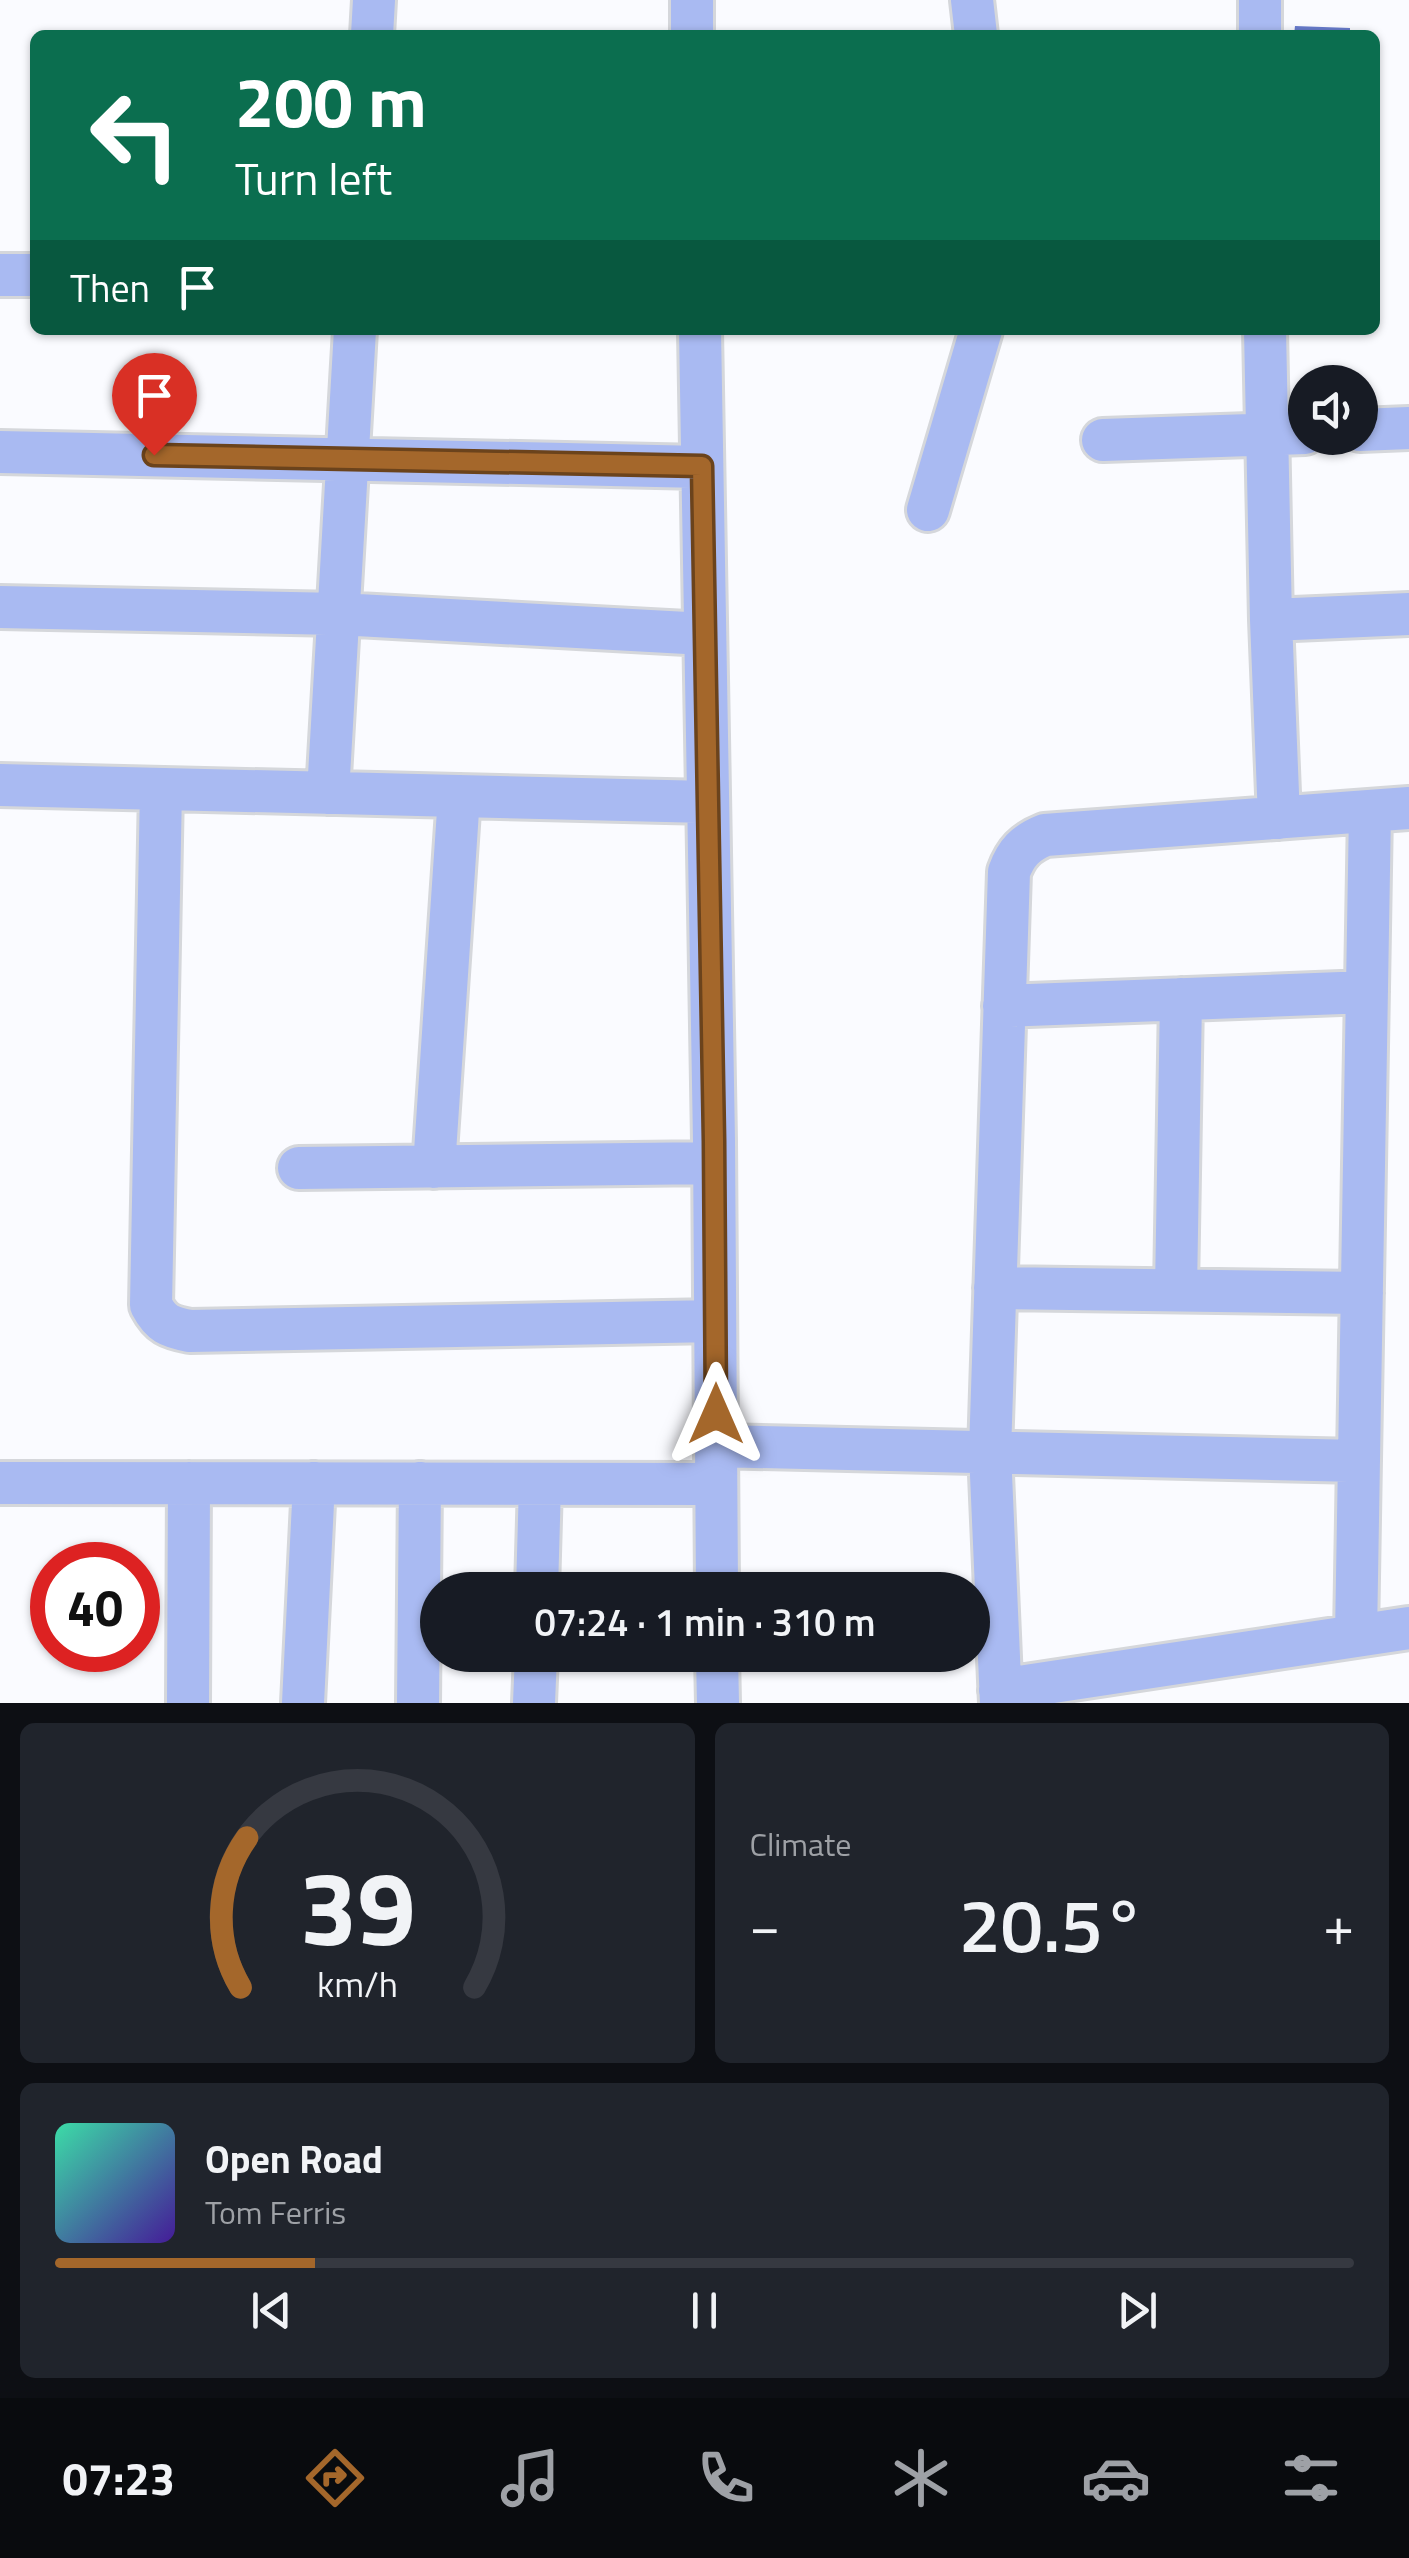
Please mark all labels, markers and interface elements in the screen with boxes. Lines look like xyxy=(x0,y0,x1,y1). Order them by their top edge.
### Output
text: 200 m xyxy=(235,48,427,154)
icon: left xyxy=(70,70,200,200)
text: Turn left xyxy=(235,144,392,212)
text: Then xyxy=(70,259,150,317)
icon: arrive xyxy=(170,260,225,315)
pin xyxy=(112,353,197,456)
map controls xyxy=(1288,365,1378,455)
button: sound xyxy=(1288,365,1378,455)
icon: arrive xyxy=(127,368,182,423)
position arrow xyxy=(664,1362,768,1466)
speed limit sign: 40 xyxy=(30,1542,160,1672)
text: 07:24 · 1 min · 310 m xyxy=(534,1593,876,1651)
text: Climate xyxy=(750,1820,851,1868)
text: 39 xyxy=(299,1827,415,1985)
text: 20.5° xyxy=(959,1867,1145,1981)
text: − xyxy=(750,1883,780,1966)
text: + xyxy=(1323,1883,1354,1966)
text: km/h xyxy=(317,1956,398,2011)
text: Open Road xyxy=(205,2130,383,2188)
text: Tom Ferris xyxy=(205,2188,346,2236)
icon: previous xyxy=(244,2283,299,2338)
icon: pause xyxy=(677,2283,732,2338)
icon: next xyxy=(1110,2283,1165,2338)
icon: directions xyxy=(300,2443,370,2513)
icon: music xyxy=(495,2443,565,2513)
icon: phone xyxy=(691,2443,761,2513)
icon: climate xyxy=(886,2443,956,2513)
icon: car xyxy=(1081,2443,1151,2513)
icon: filters xyxy=(1276,2443,1346,2513)
text: 07:23 xyxy=(63,2444,175,2512)

